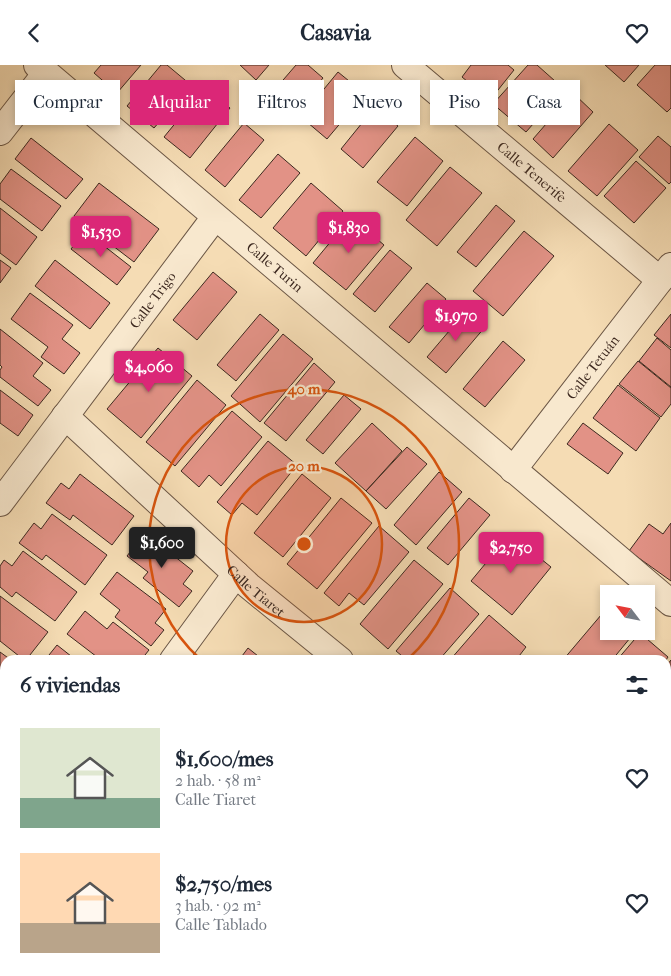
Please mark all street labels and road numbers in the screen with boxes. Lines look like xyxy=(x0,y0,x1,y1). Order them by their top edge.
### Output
street label: Calle Tenerife xyxy=(494,138,570,206)
street label: Calle Turin xyxy=(243,238,307,296)
street label: Calle Trigo xyxy=(126,268,179,332)
street label: Calle Tetuán xyxy=(563,332,623,403)
street label: Calle Tiaret xyxy=(223,561,289,620)

